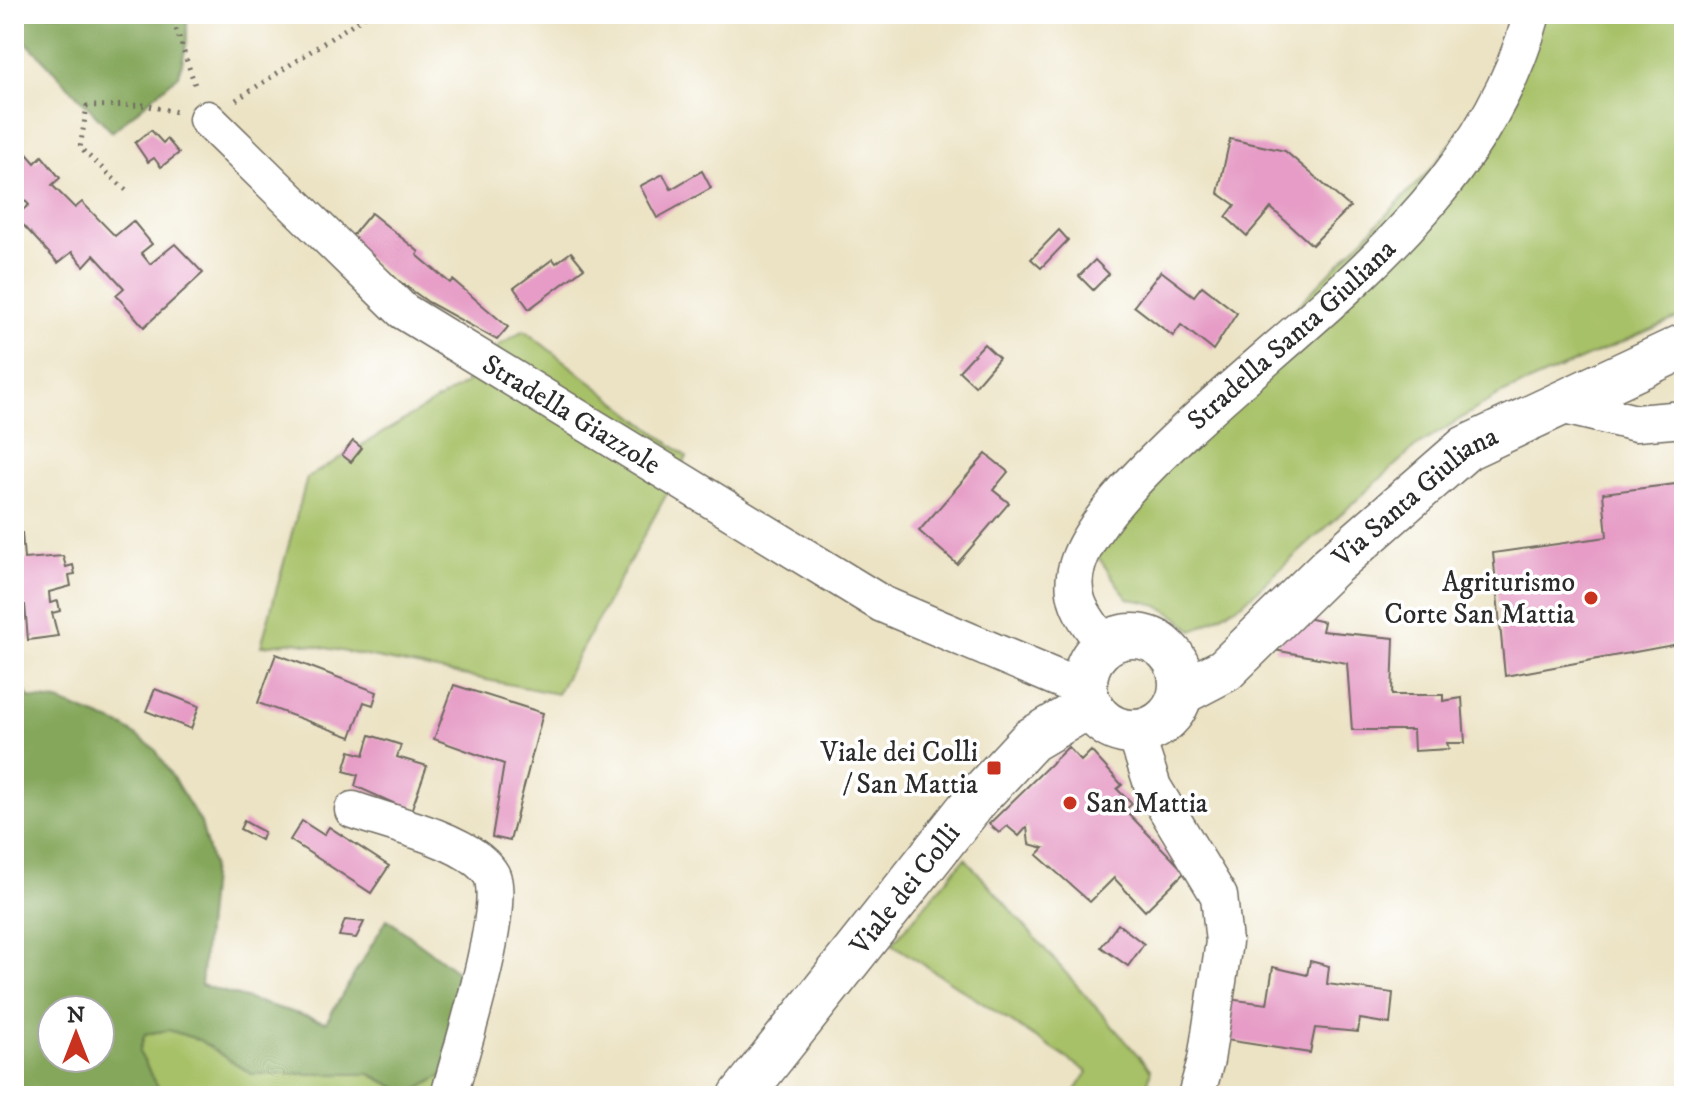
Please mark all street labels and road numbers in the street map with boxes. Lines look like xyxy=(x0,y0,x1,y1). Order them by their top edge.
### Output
street label: Stradella Santa Giuliana xyxy=(1180,232,1403,437)
street label: Stradella Giazzole xyxy=(476,346,667,482)
street label: Via Santa Giuliana xyxy=(1324,418,1503,575)
street label: Viale dei Colli xyxy=(842,816,968,963)

